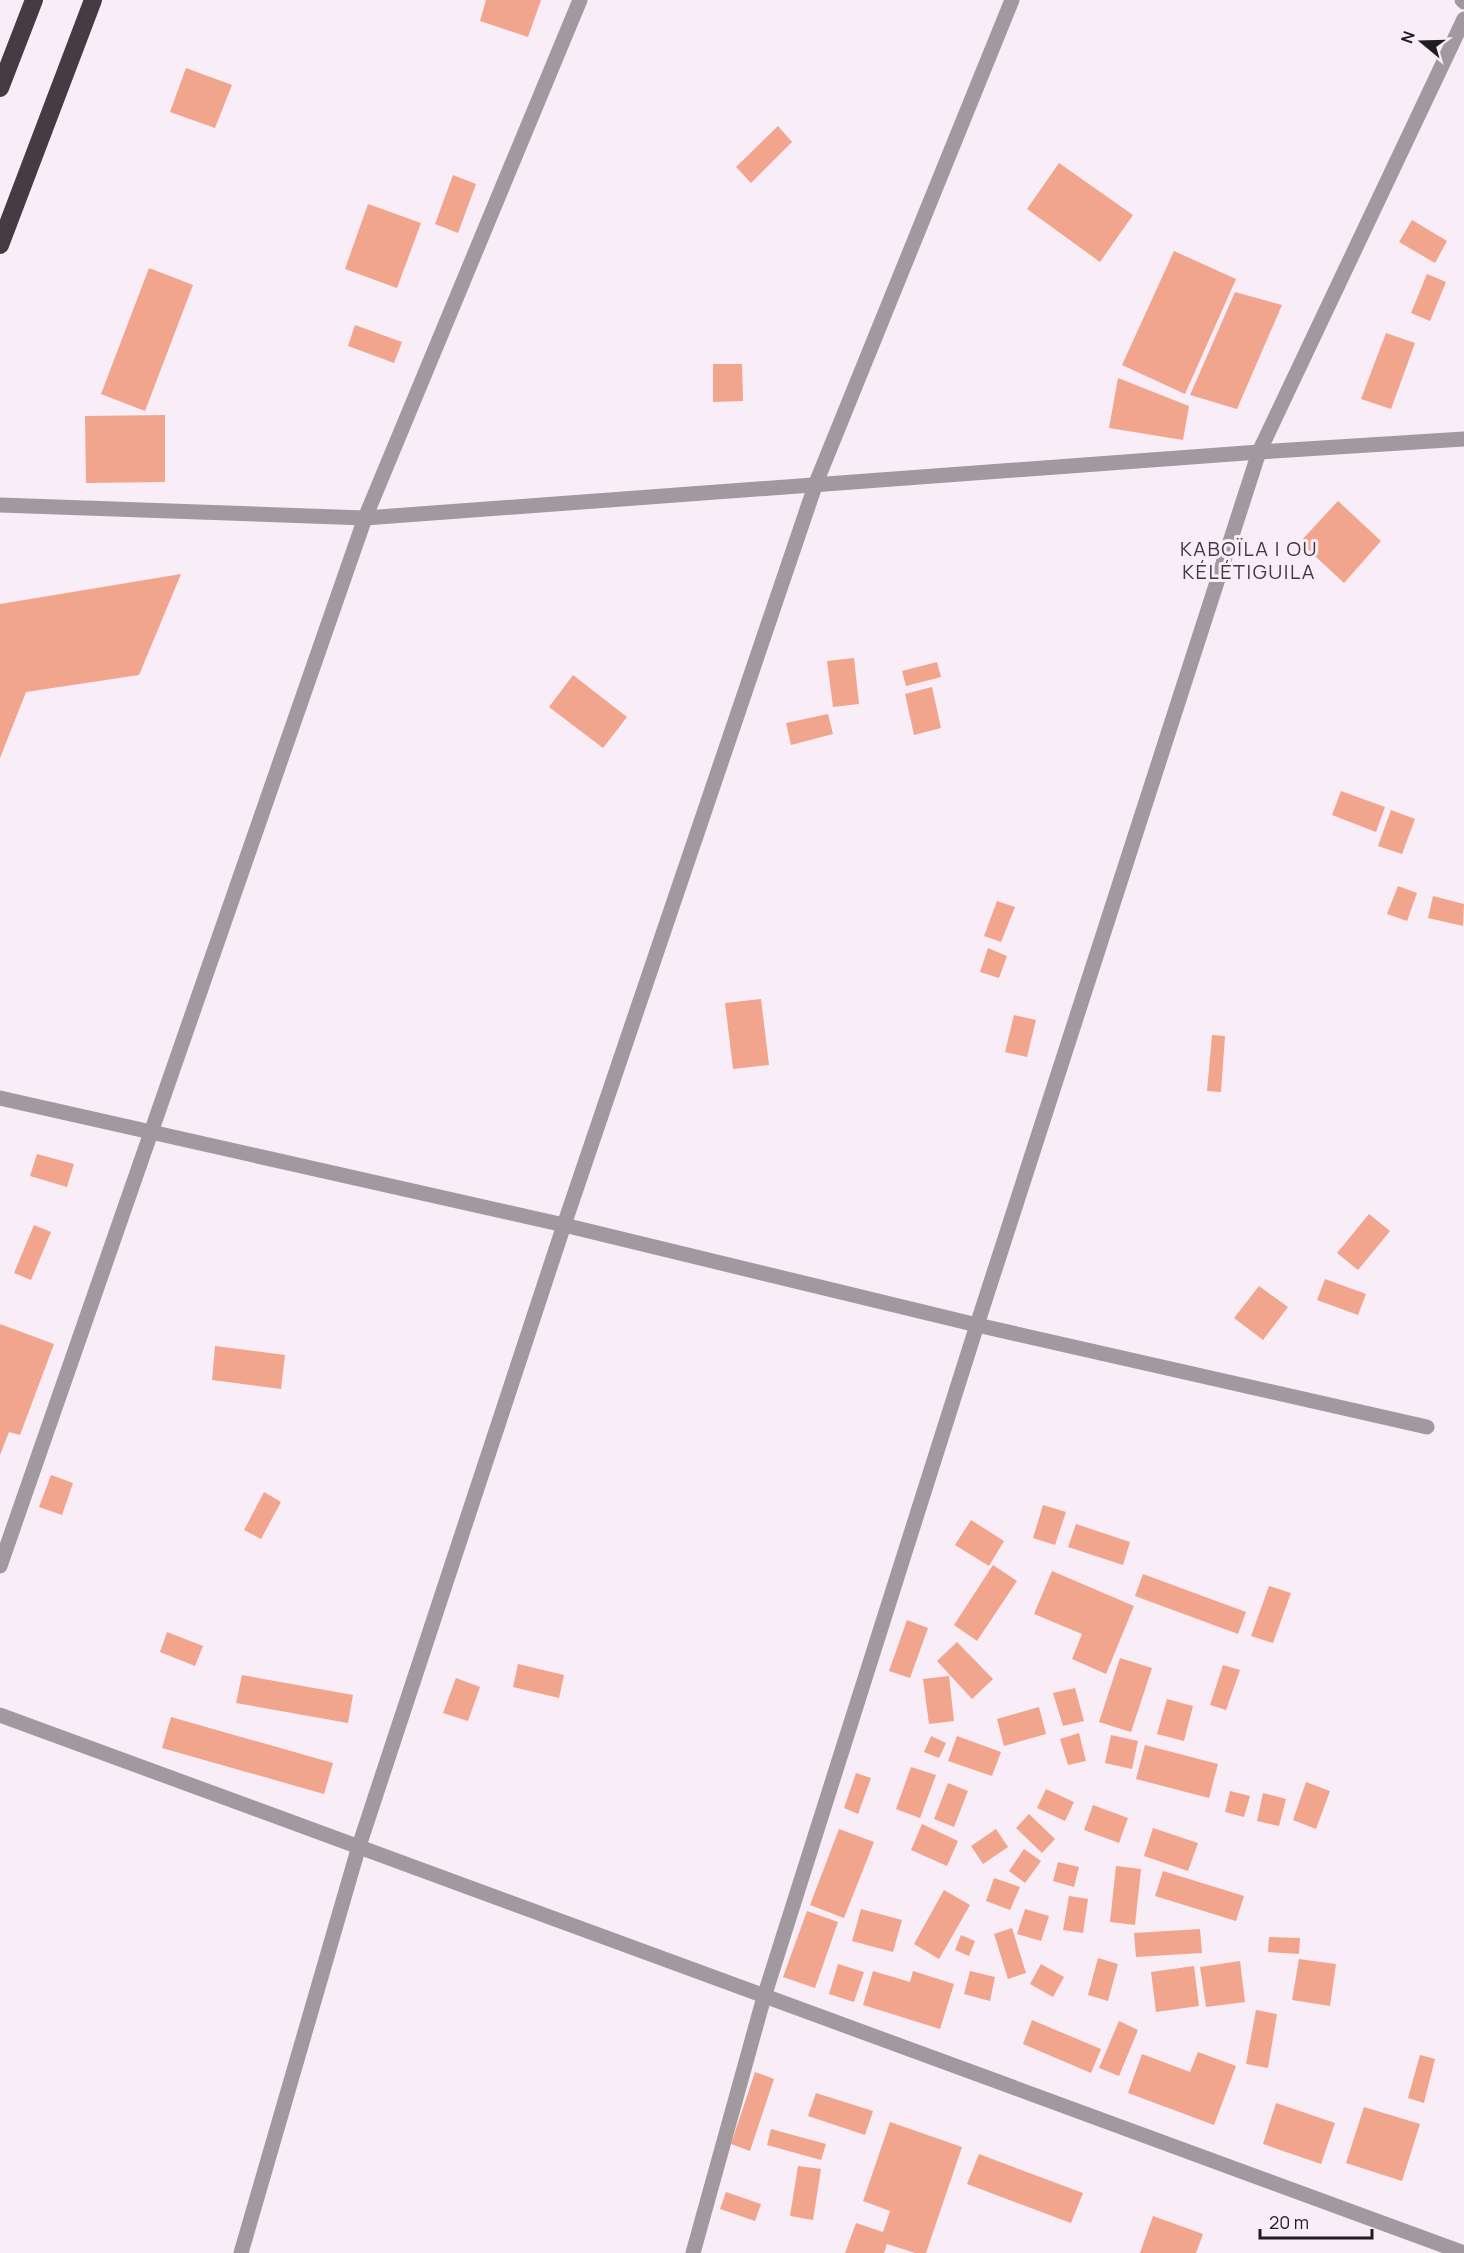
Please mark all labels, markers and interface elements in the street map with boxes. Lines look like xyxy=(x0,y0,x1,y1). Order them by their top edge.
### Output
north arrow xyxy=(1392,12,1452,72)
text: N xyxy=(1396,28,1420,46)
district label: KABOÏLA I OU KÉLÉTIGUILA xyxy=(1180,535,1318,585)
scale bar xyxy=(1260,2202,1372,2240)
text: 20 m xyxy=(1269,2210,1309,2234)

